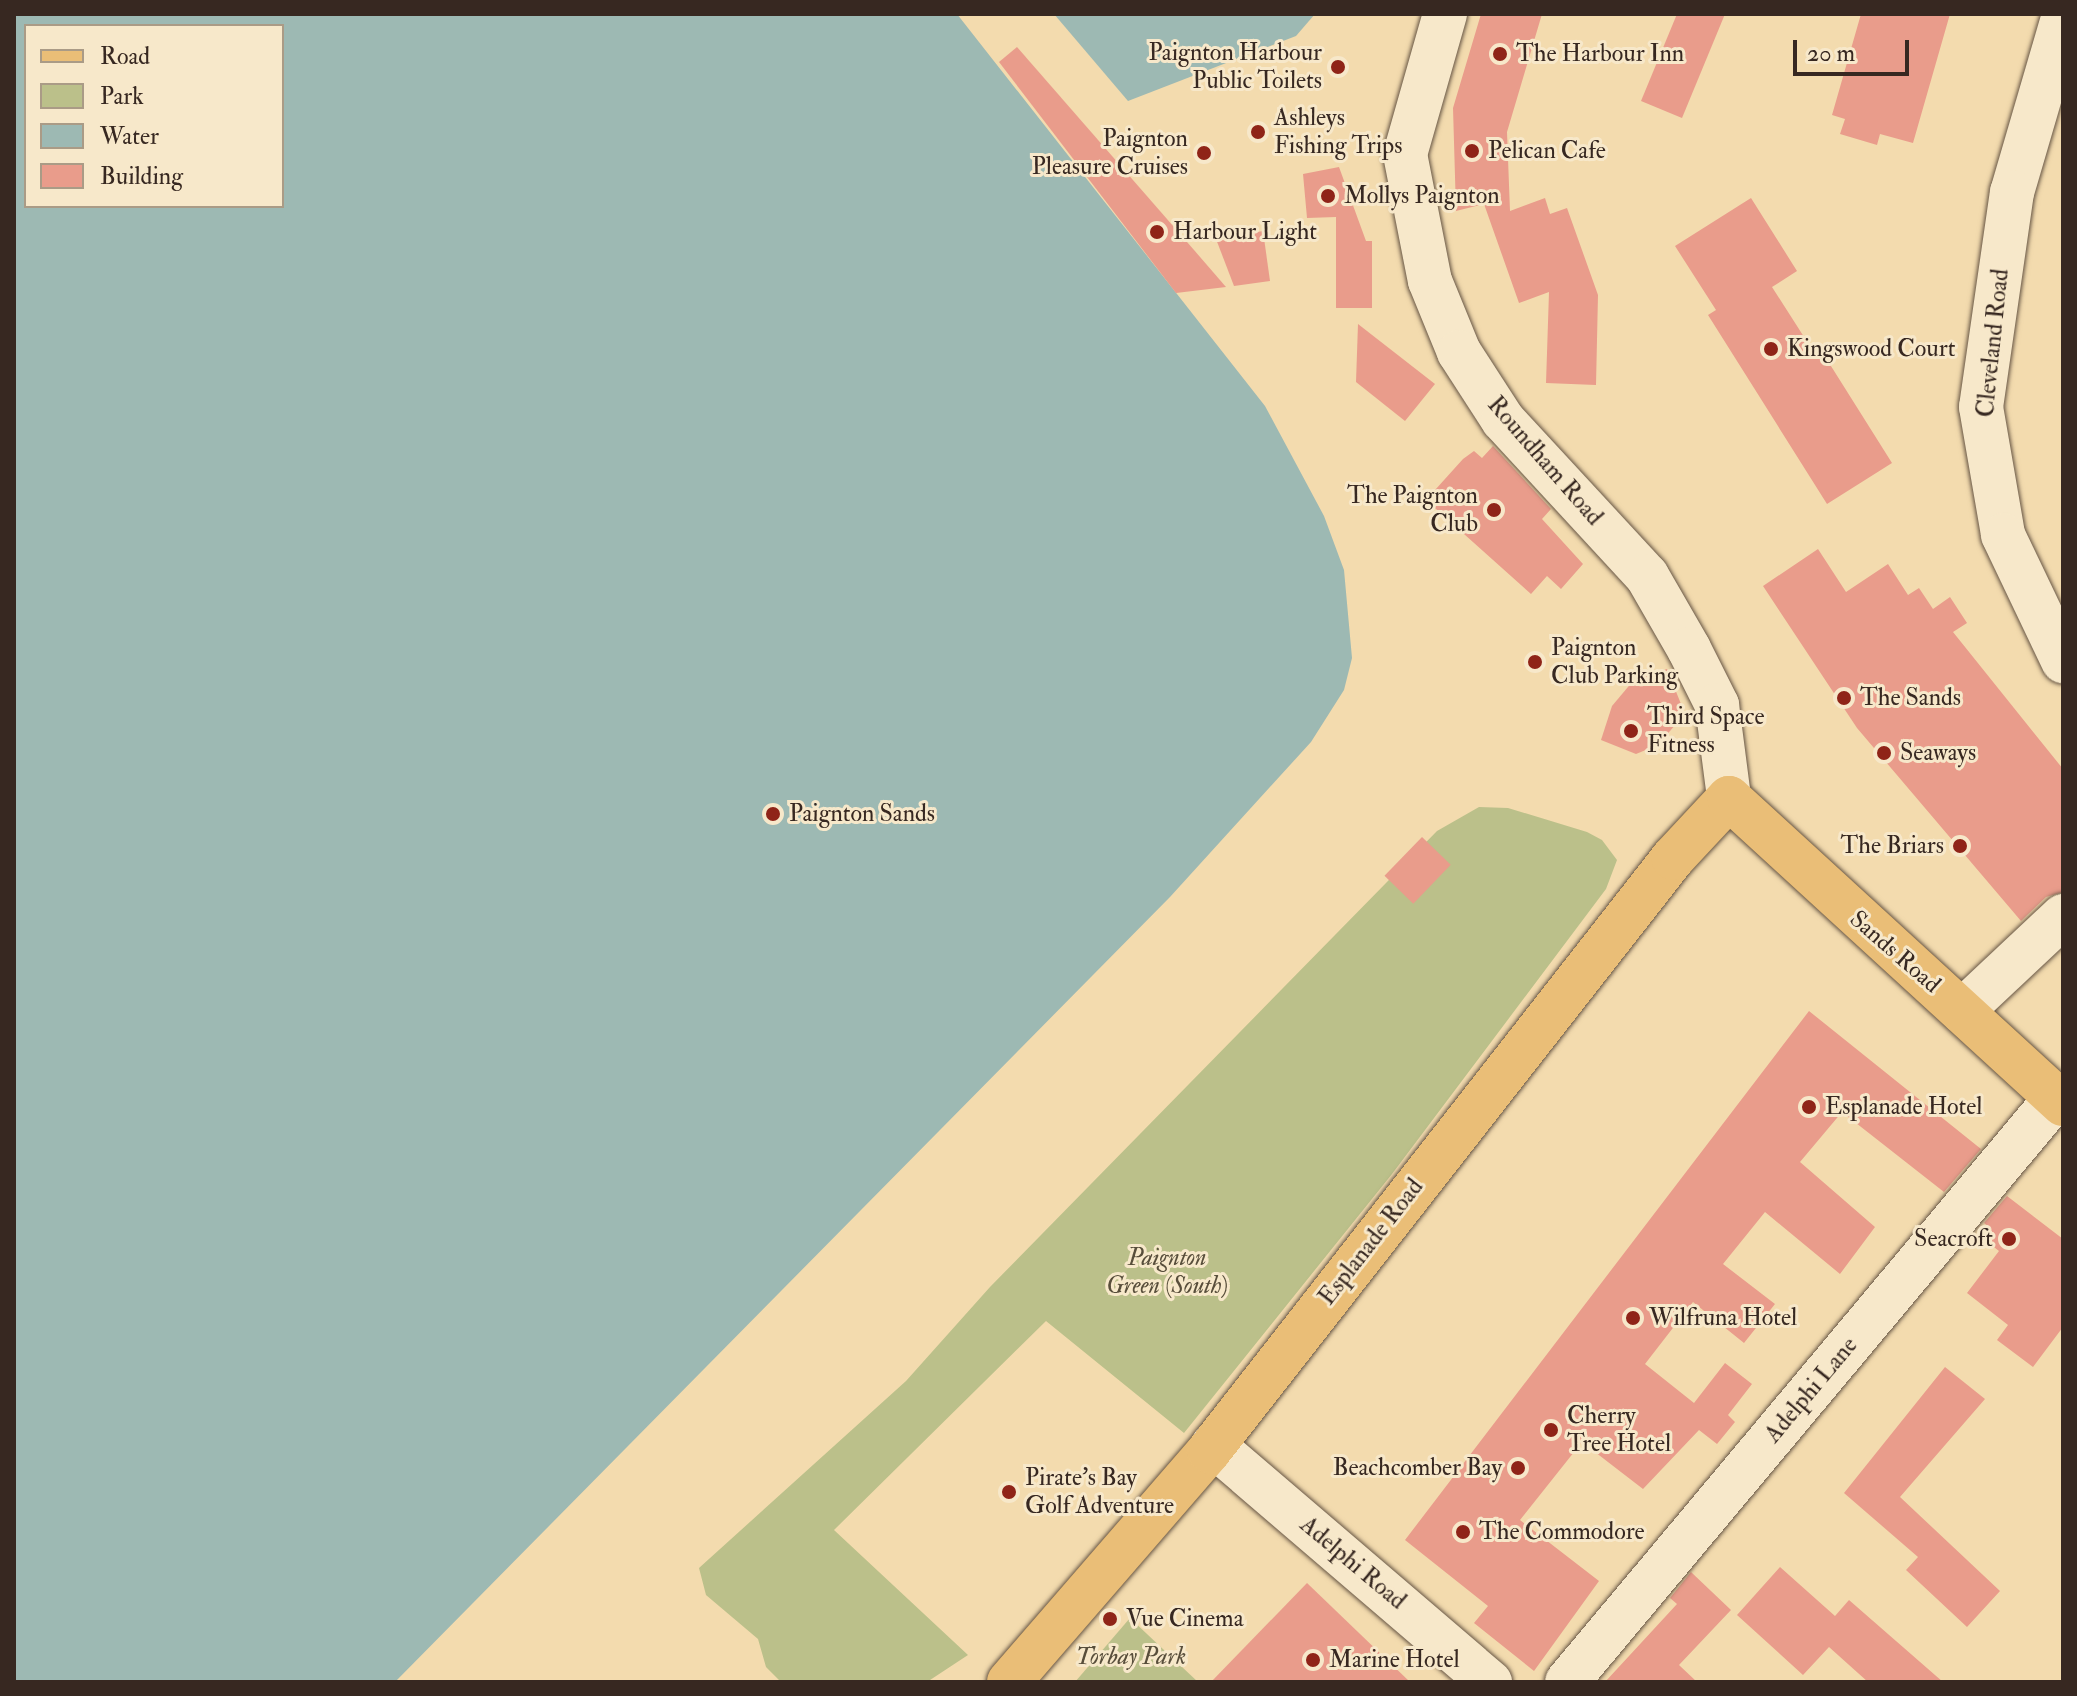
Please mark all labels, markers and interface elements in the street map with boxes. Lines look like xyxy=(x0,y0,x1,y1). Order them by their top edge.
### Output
legend xyxy=(24,24,284,208)
scale bar xyxy=(1797,24,1913,74)
text: 20 m xyxy=(1807,38,1855,69)
place label: Paignton Harbour Public Toilets xyxy=(1148,39,1322,95)
place label: The Harbour Inn xyxy=(1516,40,1684,68)
text: Road xyxy=(100,41,150,72)
marker: The Harbour Inn xyxy=(1491,45,1509,63)
marker: Paignton Harbour Public Toilets xyxy=(1329,58,1347,76)
text: Park xyxy=(100,81,144,112)
place label: Ashleys Fishing Trips xyxy=(1274,104,1402,160)
text: Water xyxy=(100,121,159,152)
marker: Ashleys Fishing Trips xyxy=(1249,123,1267,141)
place label: Paignton Pleasure Cruises xyxy=(1032,125,1188,181)
place label: Pelican Cafe xyxy=(1488,137,1606,165)
marker: Pelican Cafe xyxy=(1463,142,1481,160)
marker: Paignton Pleasure Cruises xyxy=(1195,144,1213,162)
text: Building xyxy=(100,161,183,192)
place label: Mollys Paignton xyxy=(1344,182,1500,210)
marker: Mollys Paignton xyxy=(1319,187,1337,205)
place label: Harbour Light xyxy=(1173,218,1317,246)
marker: Harbour Light xyxy=(1148,223,1166,241)
street label: Cleveland Road xyxy=(1971,267,2015,419)
place label: Kingswood Court xyxy=(1787,335,1955,363)
marker: Kingswood Court xyxy=(1762,340,1780,358)
street label: Roundham Road xyxy=(1481,391,1609,531)
place label: The Paignton Club xyxy=(1347,482,1478,538)
marker: The Paignton Club xyxy=(1485,501,1503,519)
place label: Paignton Club Parking xyxy=(1551,634,1678,690)
marker: Paignton Club Parking xyxy=(1526,653,1544,671)
place label: The Sands xyxy=(1860,684,1961,712)
marker: The Sands xyxy=(1835,689,1853,707)
place label: Third Space Fitness xyxy=(1647,703,1765,759)
marker: Third Space Fitness xyxy=(1622,722,1640,740)
place label: Seaways xyxy=(1900,739,1976,767)
marker: Seaways xyxy=(1875,744,1893,762)
place label: Paignton Sands xyxy=(789,800,935,828)
marker: Paignton Sands xyxy=(764,805,782,823)
place label: The Briars xyxy=(1841,832,1944,860)
marker: The Briars xyxy=(1951,837,1969,855)
street label: Sands Road xyxy=(1844,905,1946,999)
place label: Esplanade Hotel xyxy=(1825,1093,1982,1121)
marker: Esplanade Hotel xyxy=(1800,1098,1818,1116)
street label: Esplanade Road xyxy=(1313,1173,1429,1311)
place label: Seacroft xyxy=(1914,1225,1993,1253)
marker: Seacroft xyxy=(2000,1230,2018,1248)
park label: Paignton Green (South) xyxy=(1106,1244,1228,1300)
place label: Wilfruna Hotel xyxy=(1649,1304,1797,1332)
marker: Wilfruna Hotel xyxy=(1624,1309,1642,1327)
street label: Adelphi Lane xyxy=(1759,1331,1863,1449)
place label: Cherry Tree Hotel xyxy=(1567,1402,1671,1458)
marker: Cherry Tree Hotel xyxy=(1542,1421,1560,1439)
place label: Beachcomber Bay xyxy=(1333,1454,1502,1482)
marker: Beachcomber Bay xyxy=(1509,1459,1527,1477)
place label: Pirate's Bay Golf Adventure xyxy=(1025,1464,1174,1520)
marker: Pirate's Bay Golf Adventure xyxy=(1000,1483,1018,1501)
street label: Adelphi Road xyxy=(1294,1510,1412,1616)
place label: The Commodore xyxy=(1479,1518,1645,1546)
marker: The Commodore xyxy=(1454,1523,1472,1541)
place label: Vue Cinema xyxy=(1126,1605,1244,1633)
marker: Vue Cinema xyxy=(1101,1610,1119,1628)
park label: Torbay Park xyxy=(1076,1643,1186,1671)
place label: Marine Hotel xyxy=(1329,1646,1460,1674)
marker: Marine Hotel xyxy=(1304,1651,1322,1669)

